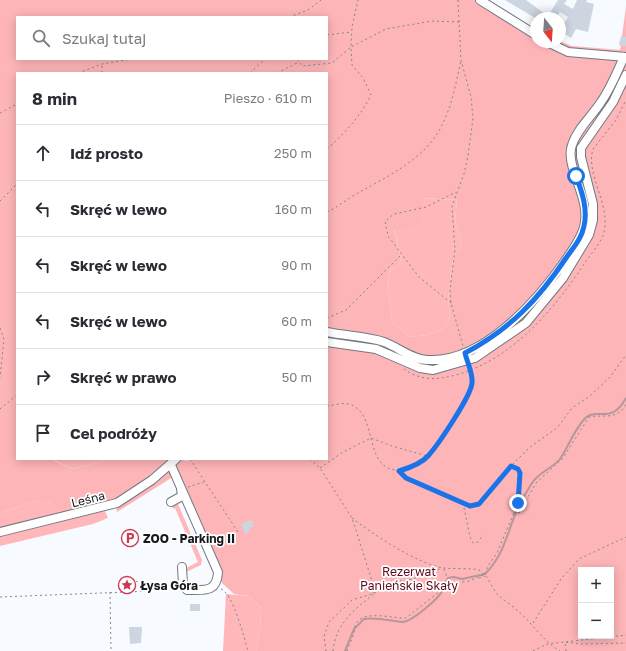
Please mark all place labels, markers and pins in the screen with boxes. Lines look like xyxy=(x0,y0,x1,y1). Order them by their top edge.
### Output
parking icon: ZOO - Parking II xyxy=(120,528,140,548)
place label: ZOO - Parking II xyxy=(143,531,235,546)
place icon: Łysa Góra xyxy=(117,575,137,595)
place label: Łysa Góra xyxy=(140,578,198,593)

